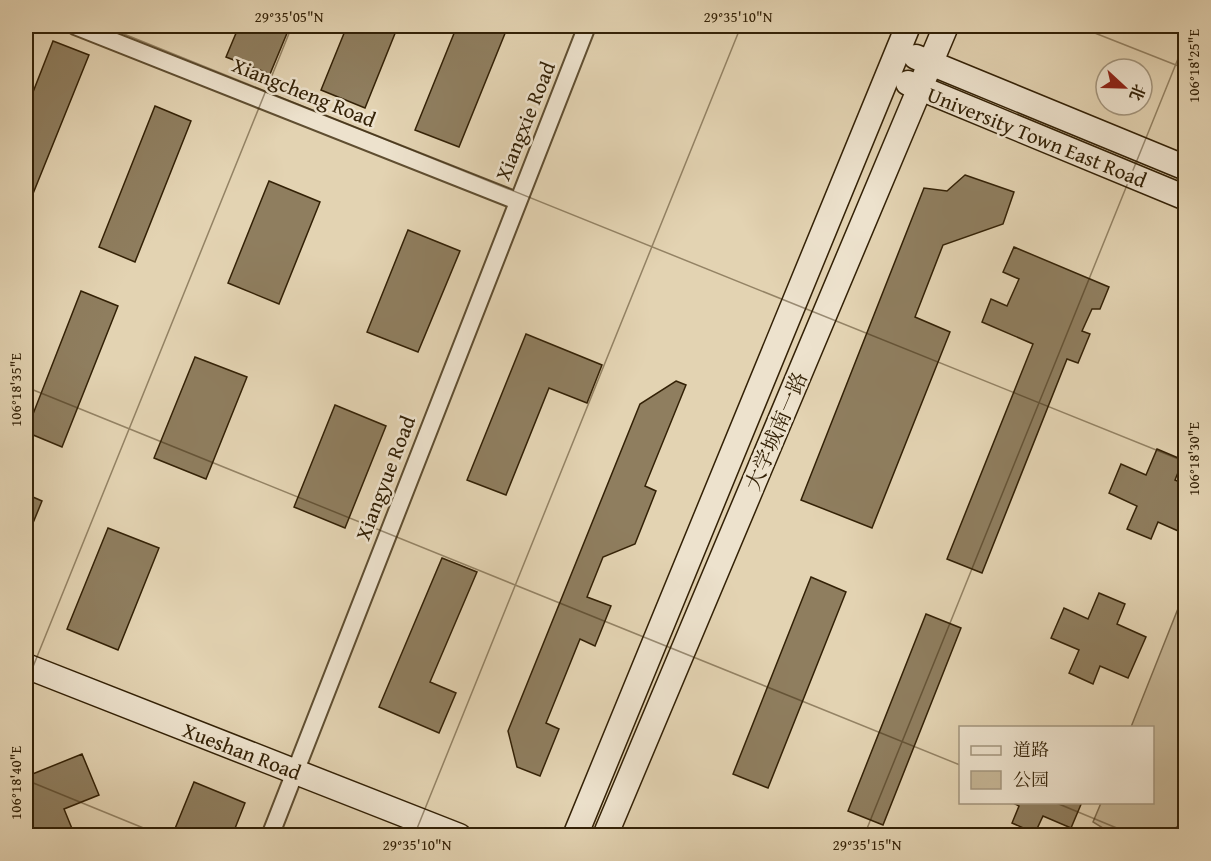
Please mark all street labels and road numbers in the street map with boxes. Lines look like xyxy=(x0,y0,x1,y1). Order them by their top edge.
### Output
street label: Xiangcheng Road xyxy=(227,49,381,135)
street label: Xiangxie Road xyxy=(487,56,563,185)
street label: University Town East Road xyxy=(923,79,1152,196)
street label: 大学城南一路 xyxy=(737,367,815,495)
street label: Xiangyue Road xyxy=(347,410,423,545)
street label: Xueshan Road xyxy=(178,714,306,788)

